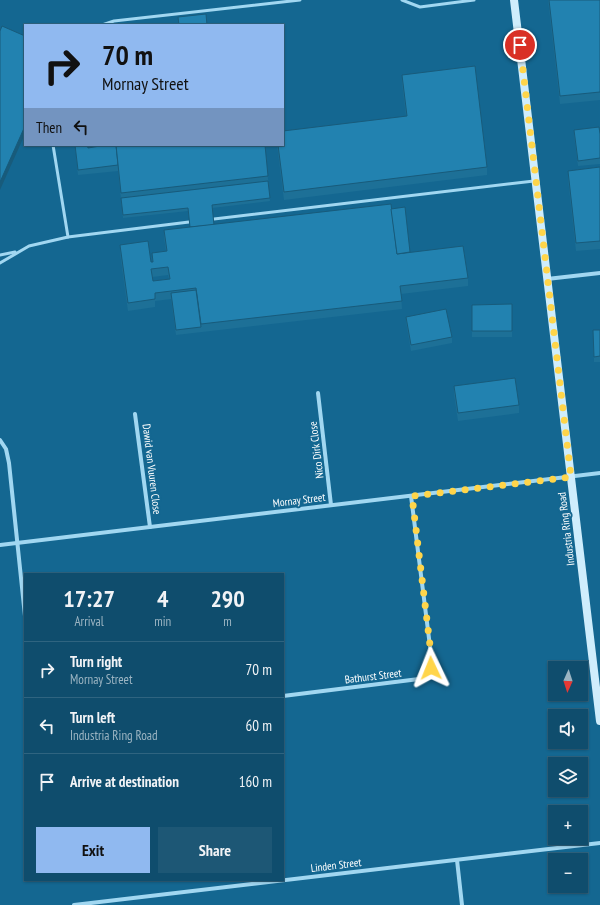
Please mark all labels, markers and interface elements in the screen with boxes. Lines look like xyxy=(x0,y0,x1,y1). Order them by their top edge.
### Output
pin xyxy=(503,28,537,62)
icon: arrive xyxy=(509,34,531,56)
text: 70 m xyxy=(102,36,153,73)
icon: right xyxy=(36,40,88,92)
text: Mornay Street xyxy=(102,72,189,95)
icon: left xyxy=(70,116,92,138)
text: Then xyxy=(36,118,62,137)
street label: Nico Dirk Close xyxy=(306,420,326,479)
street label: Dawid van Vuuren Close xyxy=(139,423,165,516)
street label: Mornay Street xyxy=(272,490,326,510)
street label: Industria Ring Road xyxy=(555,491,577,567)
text: 17:27 xyxy=(63,583,115,614)
text: 4 xyxy=(157,583,168,614)
text: 290 xyxy=(210,583,245,614)
text: Arrival xyxy=(74,613,104,630)
text: min xyxy=(154,613,171,630)
text: m xyxy=(223,613,232,630)
position arrow xyxy=(410,647,452,689)
text: Turn right xyxy=(70,652,122,671)
icon: right xyxy=(36,659,58,681)
text: 70 m xyxy=(246,660,272,679)
north arrow xyxy=(548,661,588,701)
map controls xyxy=(548,661,588,893)
street label: Bathurst Street xyxy=(344,666,402,686)
text: Mornay Street xyxy=(70,671,133,688)
text: Turn left xyxy=(70,708,115,727)
button: sound xyxy=(548,709,588,749)
icon: left xyxy=(36,715,58,737)
text: 60 m xyxy=(246,716,272,735)
text: Industria Ring Road xyxy=(70,727,158,744)
button: layers xyxy=(548,757,588,797)
icon: arrive xyxy=(36,771,58,793)
text: Arrive at destination xyxy=(70,772,179,791)
text: 160 m xyxy=(239,772,272,791)
button: + xyxy=(548,805,588,845)
button: Exit xyxy=(36,827,150,873)
button: Share xyxy=(158,827,272,873)
button: − xyxy=(548,853,588,893)
street label: Linden Street xyxy=(310,855,362,875)

